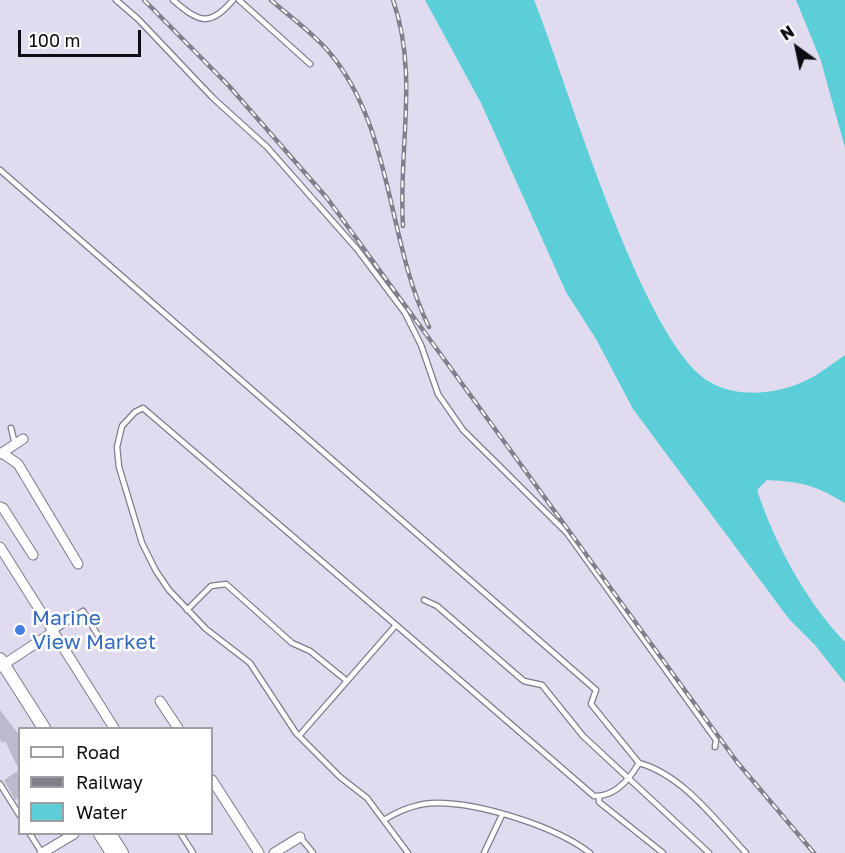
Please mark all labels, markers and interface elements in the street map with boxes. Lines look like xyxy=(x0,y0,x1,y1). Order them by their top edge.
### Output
scale bar xyxy=(21,18,144,56)
north arrow xyxy=(767,18,827,78)
text: N xyxy=(777,21,798,45)
text: 100 m xyxy=(29,29,80,51)
place label: Marine View Market xyxy=(32,605,156,655)
marker: Marine View Market xyxy=(13,623,27,637)
legend xyxy=(18,727,213,835)
text: Road xyxy=(76,741,120,763)
text: Railway xyxy=(76,771,143,793)
text: Water xyxy=(76,801,127,823)

